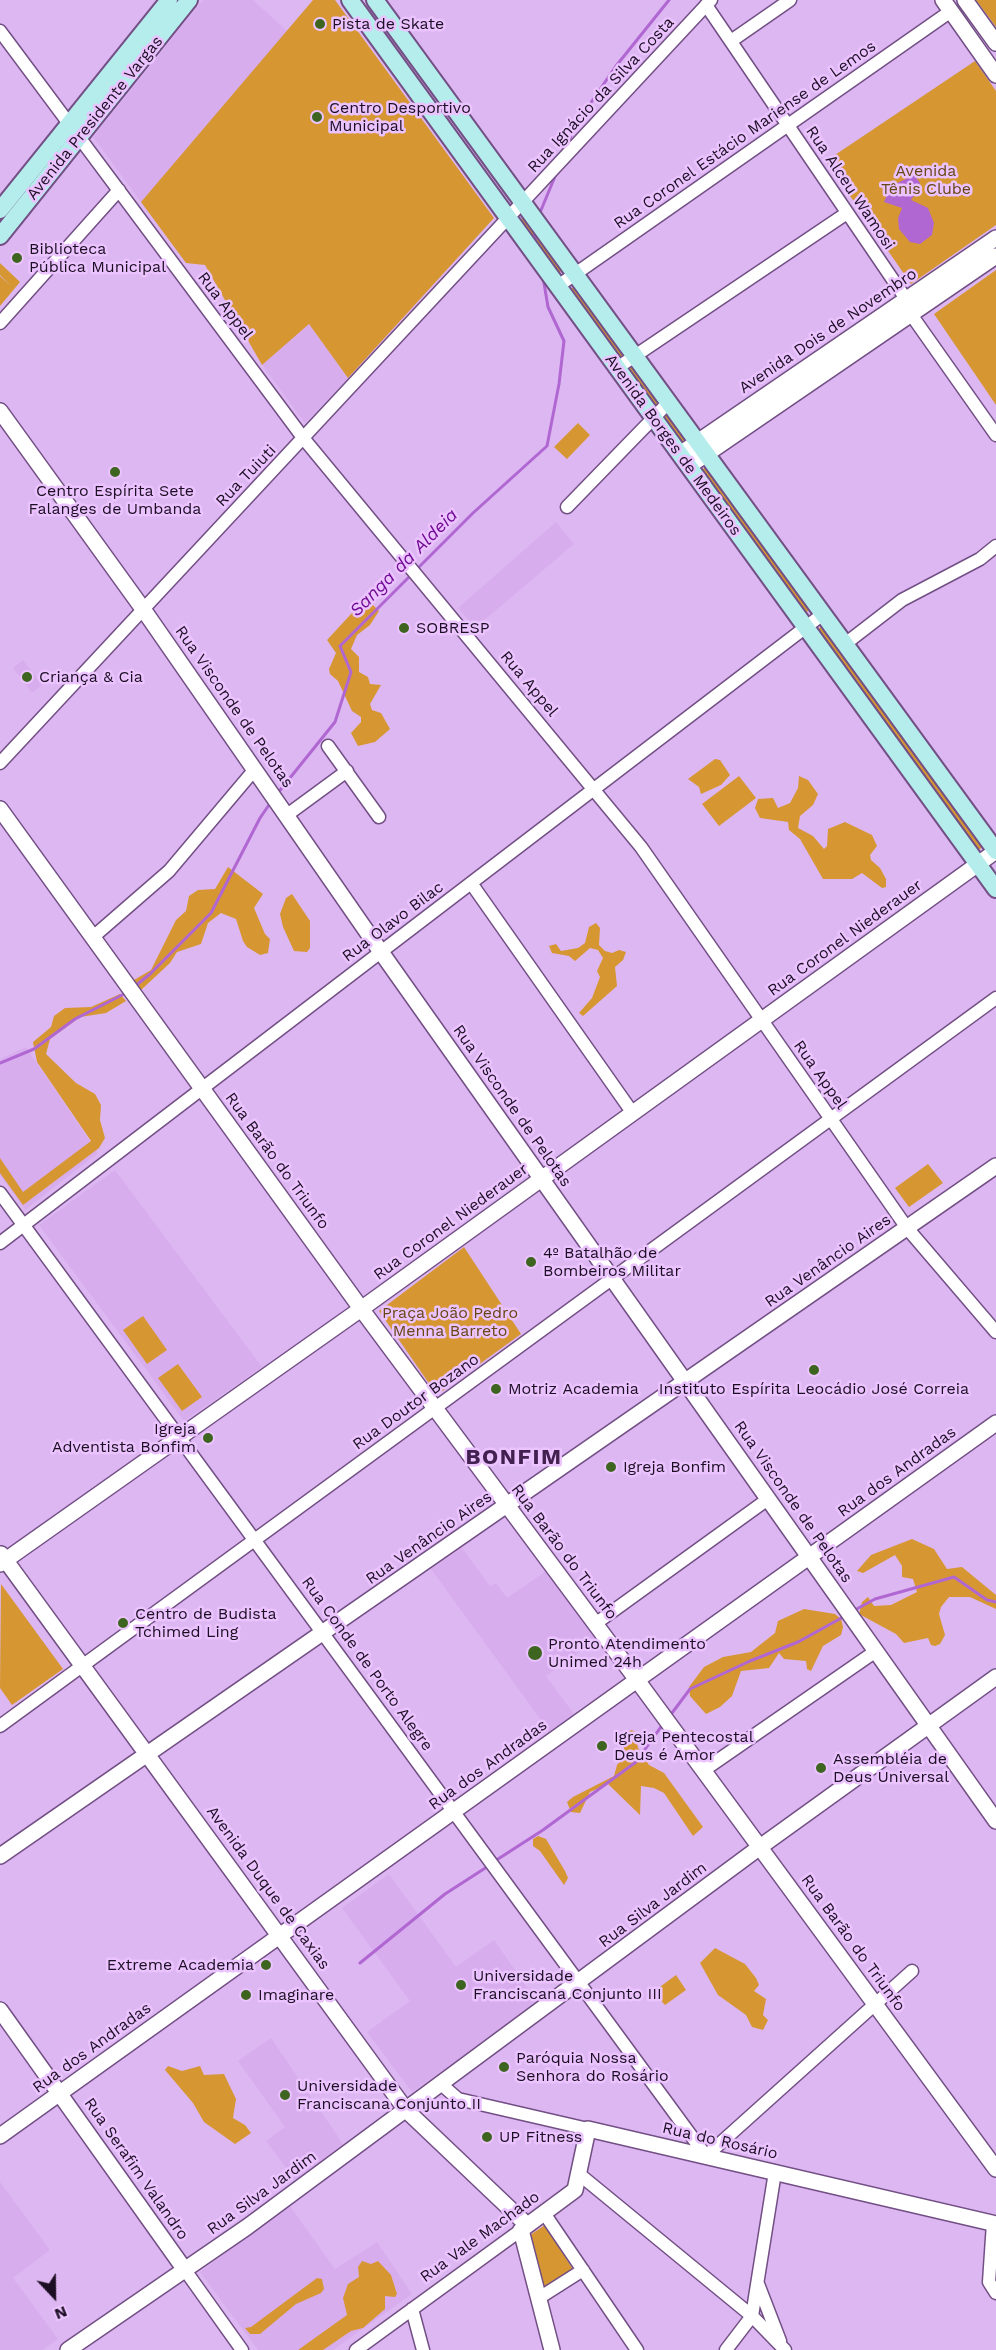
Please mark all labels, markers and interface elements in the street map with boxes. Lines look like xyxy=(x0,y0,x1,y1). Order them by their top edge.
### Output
street label: Rua Ignácio da Silva Costa xyxy=(524,13,678,177)
place label: Pista de Skate xyxy=(332,14,444,34)
marker: Pista de Skate xyxy=(313,17,327,31)
street label: Avenida Presidente Vargas xyxy=(23,32,167,204)
street label: Rua Coronel Estácio Mariense de Lemos xyxy=(610,37,880,233)
place label: Centro Desportivo Municipal xyxy=(329,98,471,136)
marker: Centro Desportivo Municipal xyxy=(310,110,324,124)
street label: Rua Alceu Wamosi xyxy=(801,122,899,254)
park label: Avenida Tênis Clube xyxy=(881,161,971,199)
place label: Biblioteca Pública Municipal xyxy=(29,239,166,277)
marker: Biblioteca Pública Municipal xyxy=(10,251,24,265)
street label: Avenida Dois de Novembro xyxy=(735,264,921,398)
street label: Rua Appel xyxy=(193,268,257,344)
street label: Avenida Borges de Medeiros xyxy=(601,351,745,539)
street label: Rua Tuiuti xyxy=(212,441,280,511)
marker: Centro Espírita Sete Falanges de Umbanda xyxy=(108,465,122,479)
place label: Centro Espírita Sete Falanges de Umbanda xyxy=(29,481,201,519)
water label: Sanga da Aldeia xyxy=(346,505,462,621)
place label: SOBRESP xyxy=(416,618,490,638)
marker: SOBRESP xyxy=(397,621,411,635)
street label: Rua Visconde de Pelotas xyxy=(171,622,297,792)
street label: Rua Appel xyxy=(496,647,562,721)
place label: Criança & Cia xyxy=(39,667,143,687)
marker: Criança & Cia xyxy=(20,670,34,684)
street label: Rua Coronel Niederauer xyxy=(764,875,926,1001)
street label: Rua Olavo Bilac xyxy=(339,878,447,966)
street label: Rua Visconde de Pelotas xyxy=(449,1021,575,1191)
street label: Rua Appel xyxy=(789,1037,851,1113)
street label: Rua Barão do Triunfo xyxy=(221,1089,333,1233)
street label: Rua Coronel Niederauer xyxy=(370,1159,532,1285)
street label: Rua Venâncio Aires xyxy=(761,1210,895,1312)
place label: 4º Batalhão de Bombeiros Militar xyxy=(543,1243,681,1281)
marker: 4º Batalhão de Bombeiros Militar xyxy=(524,1255,538,1269)
park label: Praça João Pedro Menna Barreto xyxy=(382,1303,518,1341)
street label: Rua Doutor Bozano xyxy=(349,1350,483,1454)
marker: Instituto Espírita Leocádio José Correia xyxy=(807,1363,821,1377)
place label: Motriz Academia xyxy=(508,1379,639,1399)
place label: Instituto Espírita Leocádio José Correia xyxy=(659,1379,969,1399)
marker: Motriz Academia xyxy=(489,1382,503,1396)
street label: Rua Visconde de Pelotas xyxy=(730,1417,856,1587)
place label: Igreja Adventista Bonfim xyxy=(52,1419,196,1457)
street label: Rua dos Andradas xyxy=(834,1423,960,1521)
marker: Igreja Adventista Bonfim xyxy=(201,1431,215,1445)
district label: BONFIM xyxy=(465,1445,563,1471)
place label: Igreja Bonfim xyxy=(623,1457,726,1477)
marker: Igreja Bonfim xyxy=(604,1460,618,1474)
street label: Rua Barão do Triunfo xyxy=(507,1481,621,1623)
street label: Rua Venâncio Aires xyxy=(362,1487,496,1589)
street label: Rua Conde de Porto Alegre xyxy=(297,1573,437,1755)
place label: Centro de Budista Tchimed Ling xyxy=(135,1604,277,1642)
marker: Centro de Budista Tchimed Ling xyxy=(116,1616,130,1630)
place label: Pronto Atendimento Unimed 24h xyxy=(548,1634,706,1672)
marker: Pronto Atendimento Unimed 24h xyxy=(526,1644,544,1662)
street label: Rua dos Andradas xyxy=(425,1716,551,1814)
place label: Igreja Pentecostal Deus é Amor xyxy=(614,1727,754,1765)
marker: Igreja Pentecostal Deus é Amor xyxy=(595,1739,609,1753)
place label: Assembléia de Deus Universal xyxy=(833,1749,949,1787)
marker: Assembléia de Deus Universal xyxy=(814,1761,828,1775)
street label: Avenida Duque de Caxias xyxy=(202,1803,334,1973)
street label: Rua Silva Jardim xyxy=(595,1858,711,1952)
street label: Rua Barão do Triunfo xyxy=(797,1871,909,2015)
place label: Extreme Academia xyxy=(107,1955,254,1975)
marker: Extreme Academia xyxy=(259,1958,273,1972)
place label: Universidade Franciscana Conjunto III xyxy=(473,1966,662,2004)
marker: Universidade Franciscana Conjunto III xyxy=(454,1978,468,1992)
place label: Imaginare xyxy=(258,1985,334,2005)
marker: Imaginare xyxy=(239,1988,253,2002)
street label: Rua dos Andradas xyxy=(29,1999,155,2097)
place label: Paróquia Nossa Senhora do Rosário xyxy=(516,2048,669,2086)
marker: Paróquia Nossa Senhora do Rosário xyxy=(497,2060,511,2074)
place label: Universidade Franciscana Conjunto II xyxy=(297,2076,481,2114)
marker: Universidade Franciscana Conjunto II xyxy=(278,2088,292,2102)
street label: Rua Serafim Valandro xyxy=(80,2094,192,2244)
street label: Rua do Rosário xyxy=(660,2118,780,2164)
place label: UP Fitness xyxy=(499,2127,582,2147)
marker: UP Fitness xyxy=(480,2130,494,2144)
street label: Rua Silva Jardim xyxy=(204,2147,320,2239)
street label: Rua Vale Machado xyxy=(416,2187,544,2287)
north arrow xyxy=(24,2266,84,2326)
text: N xyxy=(52,2302,70,2324)

